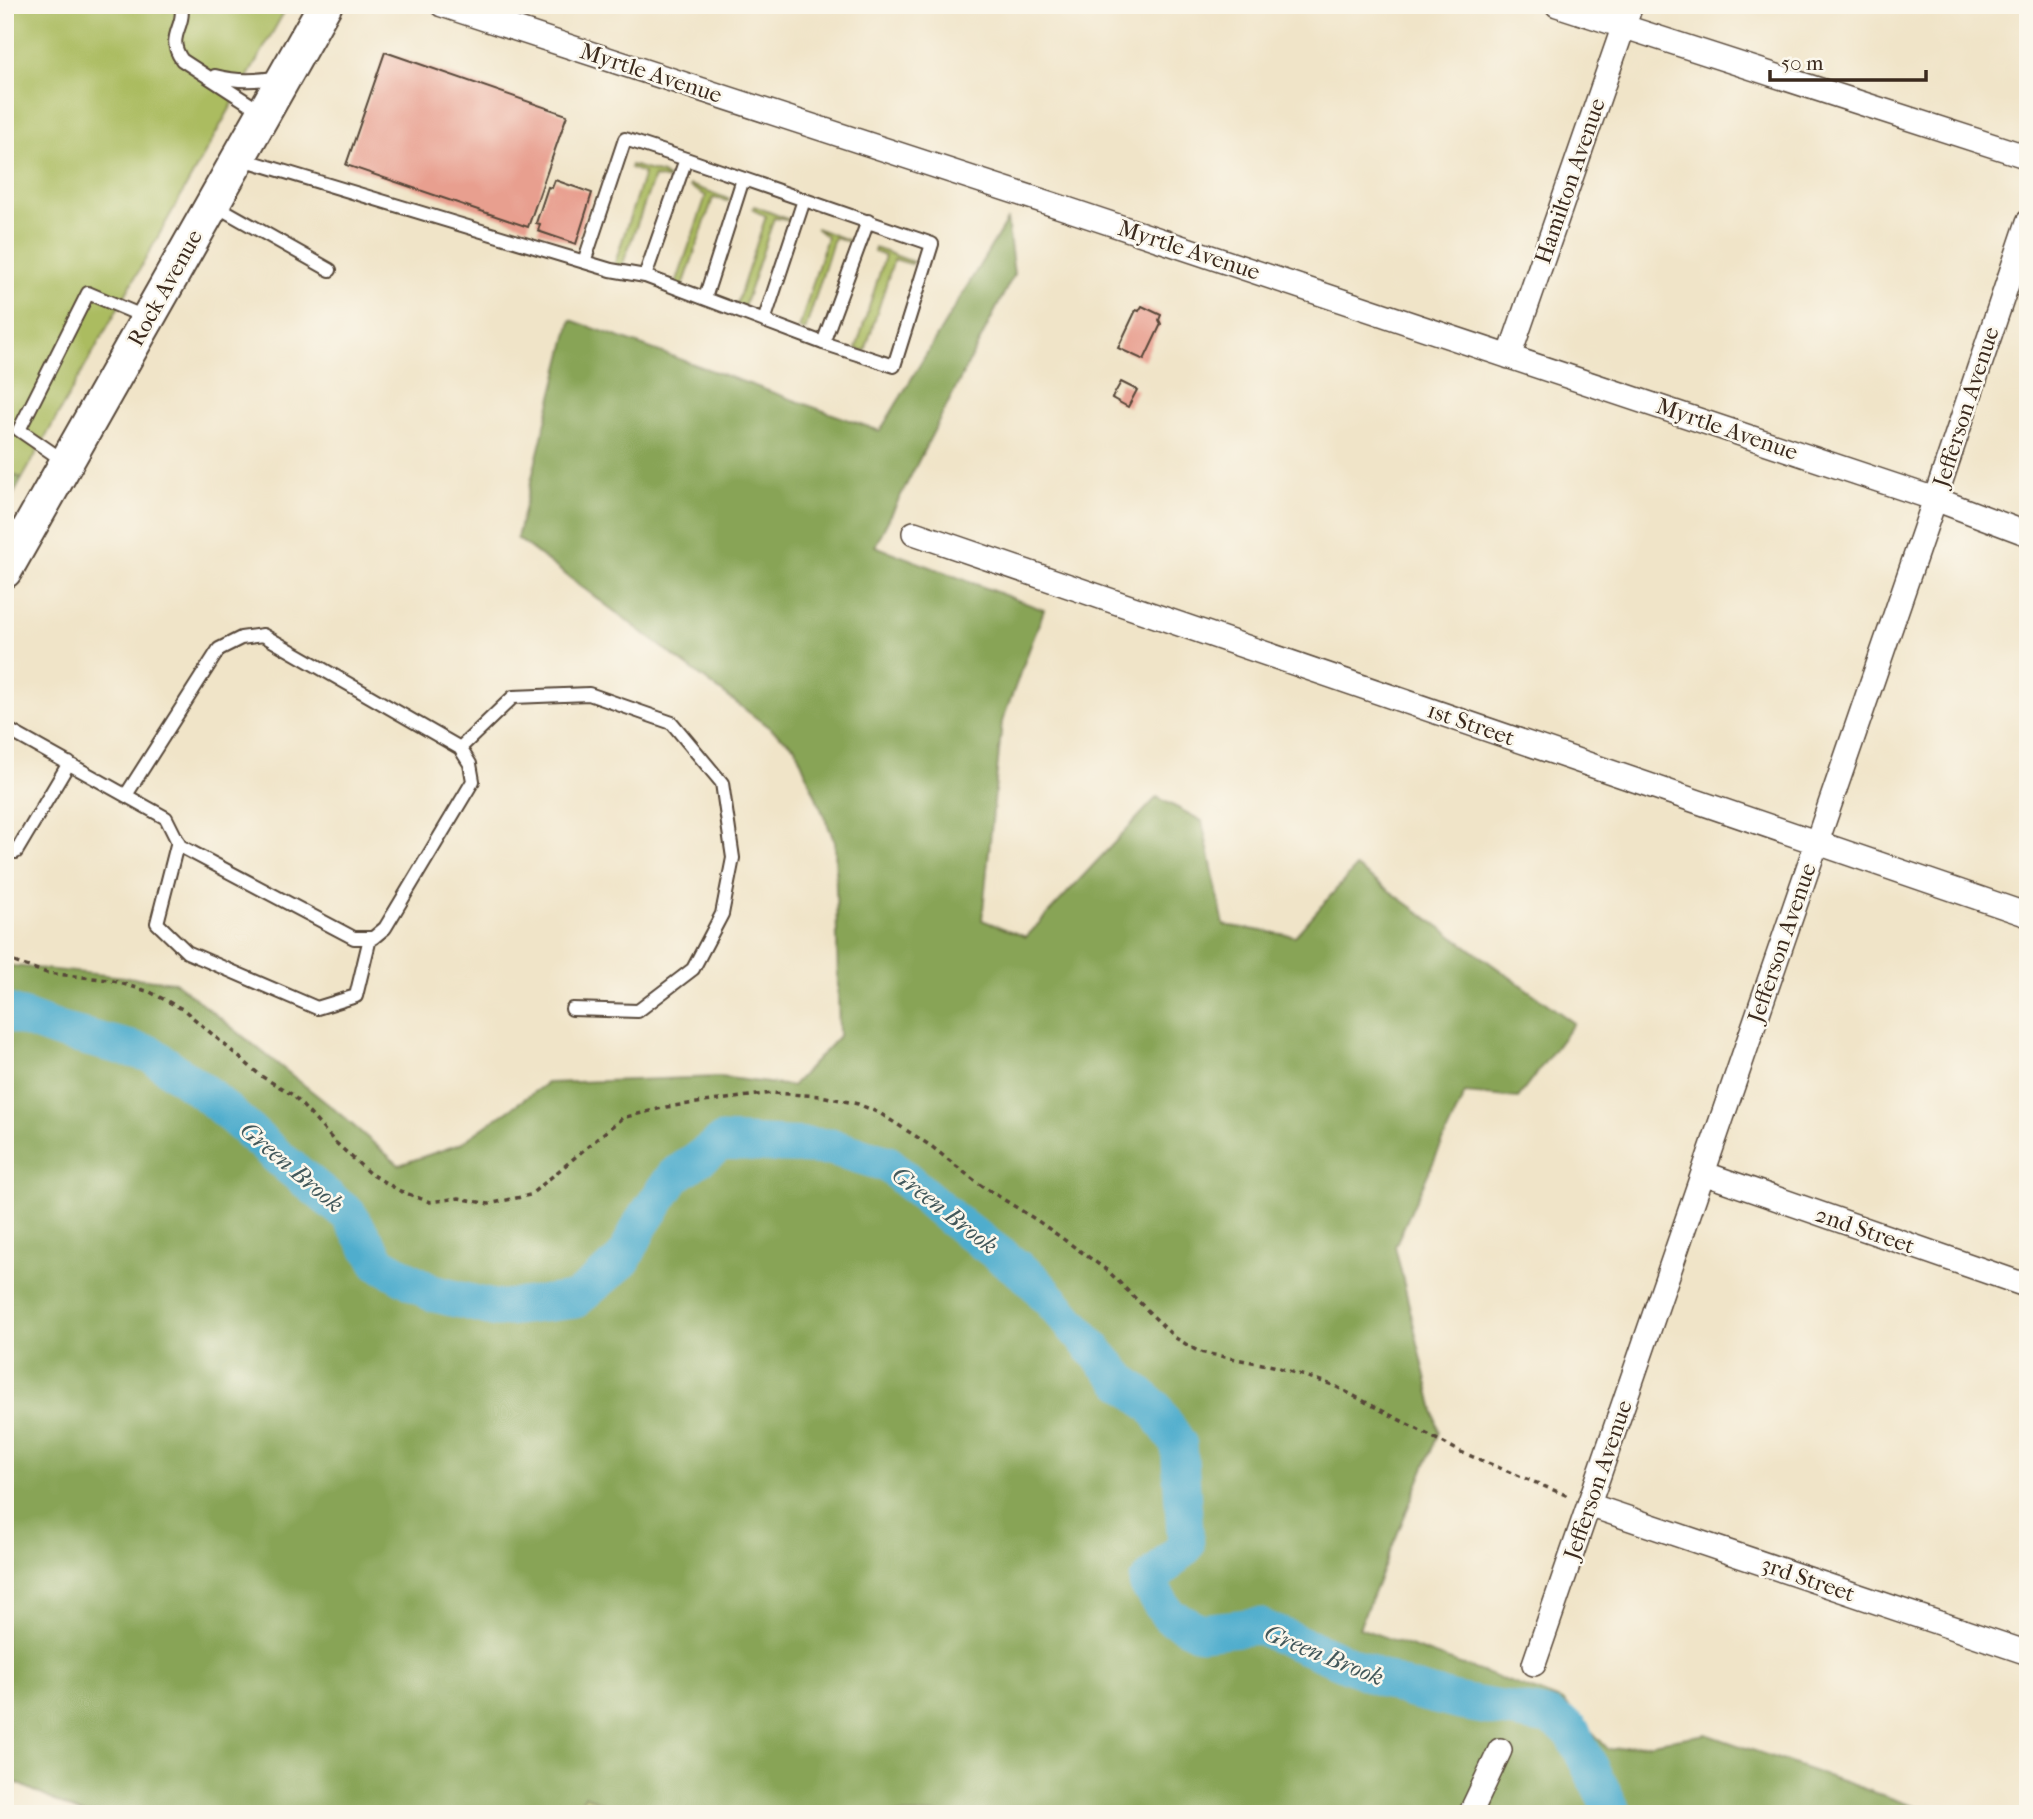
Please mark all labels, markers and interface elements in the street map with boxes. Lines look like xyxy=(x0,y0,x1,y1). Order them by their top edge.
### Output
street label: Myrtle Avenue xyxy=(577,37,725,109)
scale bar xyxy=(1770,38,1926,82)
text: 50 m xyxy=(1781,51,1824,75)
street label: Hamilton Avenue xyxy=(1529,95,1611,267)
street label: Myrtle Avenue xyxy=(1115,214,1263,286)
street label: Rock Avenue xyxy=(122,225,208,351)
street label: Jefferson Avenue xyxy=(1927,324,2005,492)
street label: Myrtle Avenue xyxy=(1653,392,1801,466)
street label: 1st Street xyxy=(1424,696,1518,752)
street label: Jefferson Avenue xyxy=(1741,860,1822,1028)
water label: Green Brook xyxy=(235,1116,349,1218)
water label: Green Brook xyxy=(887,1160,1003,1260)
street label: 2nd Street xyxy=(1812,1200,1918,1260)
street label: Jefferson Avenue xyxy=(1557,1397,1638,1565)
street label: 3rd Street xyxy=(1758,1550,1858,1608)
water label: Green Brook xyxy=(1260,1618,1388,1692)

